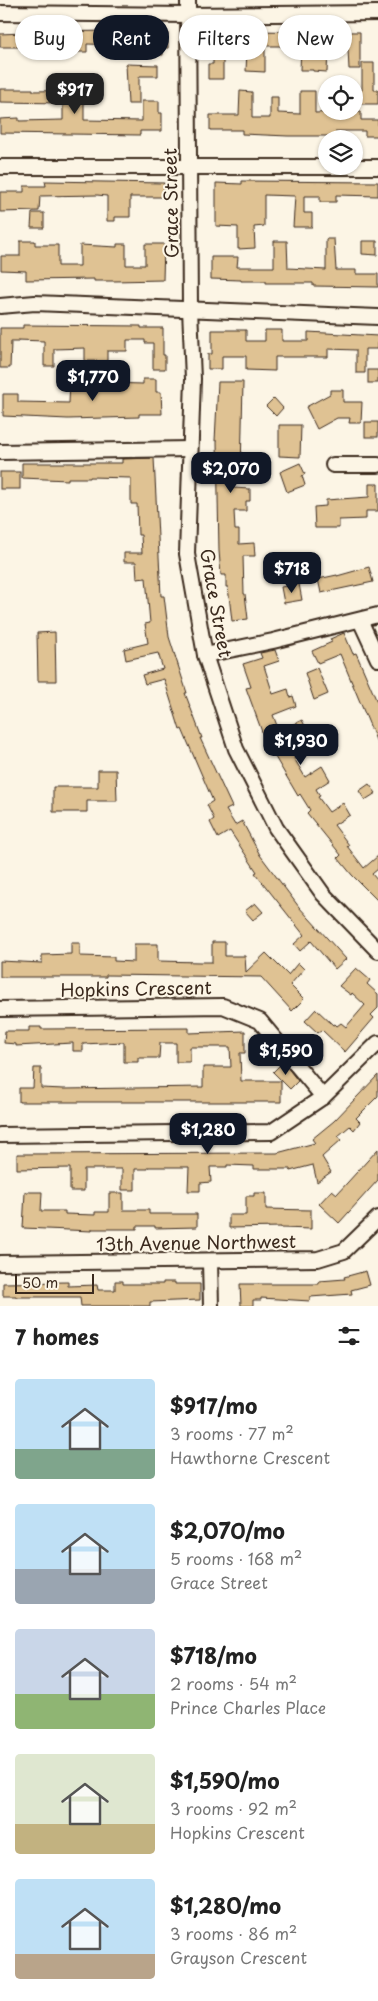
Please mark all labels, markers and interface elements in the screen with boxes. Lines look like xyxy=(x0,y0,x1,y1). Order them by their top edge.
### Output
chip: Buy xyxy=(15,15,83,60)
chip: Rent xyxy=(93,15,169,60)
chip: Filters xyxy=(179,15,268,60)
chip: New xyxy=(278,15,352,60)
pin: $917 xyxy=(45,72,105,115)
map controls xyxy=(318,75,363,175)
button: locate xyxy=(318,75,363,120)
text: $917 xyxy=(57,77,93,101)
button: layers xyxy=(318,130,363,175)
street label: Grace Street xyxy=(156,148,184,258)
pin: $1,770 xyxy=(52,360,134,402)
text: $1,770 xyxy=(67,364,119,388)
pin: $2,070 xyxy=(190,452,272,494)
text: $2,070 xyxy=(202,456,260,480)
street label: Grace Street xyxy=(194,546,240,660)
pin: $718 xyxy=(262,552,322,594)
text: $718 xyxy=(274,556,310,580)
pin: $1,930 xyxy=(260,724,342,766)
text: $1,930 xyxy=(274,728,328,752)
street label: Hopkins Crescent xyxy=(60,973,212,1003)
pin: $1,590 xyxy=(245,1034,327,1076)
text: $1,590 xyxy=(259,1038,313,1062)
pin: $1,280 xyxy=(167,1112,249,1155)
text: $1,280 xyxy=(181,1117,235,1141)
street label: 13th Avenue Northwest xyxy=(96,1227,296,1257)
scale bar xyxy=(15,1271,94,1294)
text: 50 m xyxy=(22,1272,58,1293)
text: 7 homes xyxy=(15,1320,99,1352)
icon: filters xyxy=(335,1322,363,1350)
text: $917/mo xyxy=(170,1389,257,1421)
icon: home xyxy=(55,1399,115,1459)
text: 3 rooms · 77 m² xyxy=(170,1421,294,1445)
text: Hawthorne Crescent xyxy=(170,1445,330,1469)
text: $2,070/mo xyxy=(170,1514,285,1546)
icon: home xyxy=(55,1524,115,1584)
text: 5 rooms · 168 m² xyxy=(170,1546,302,1570)
text: Grace Street xyxy=(170,1570,268,1594)
text: $718/mo xyxy=(170,1639,257,1671)
icon: home xyxy=(55,1649,115,1709)
text: 2 rooms · 54 m² xyxy=(170,1671,297,1695)
text: Prince Charles Place xyxy=(170,1695,326,1719)
text: $1,590/mo xyxy=(170,1764,280,1796)
icon: home xyxy=(55,1774,115,1834)
text: 3 rooms · 92 m² xyxy=(170,1796,297,1820)
text: Hopkins Crescent xyxy=(170,1820,305,1844)
text: $1,280/mo xyxy=(170,1889,281,1921)
icon: home xyxy=(55,1899,115,1959)
text: 3 rooms · 86 m² xyxy=(170,1921,297,1945)
text: Grayson Crescent xyxy=(170,1945,307,1969)

